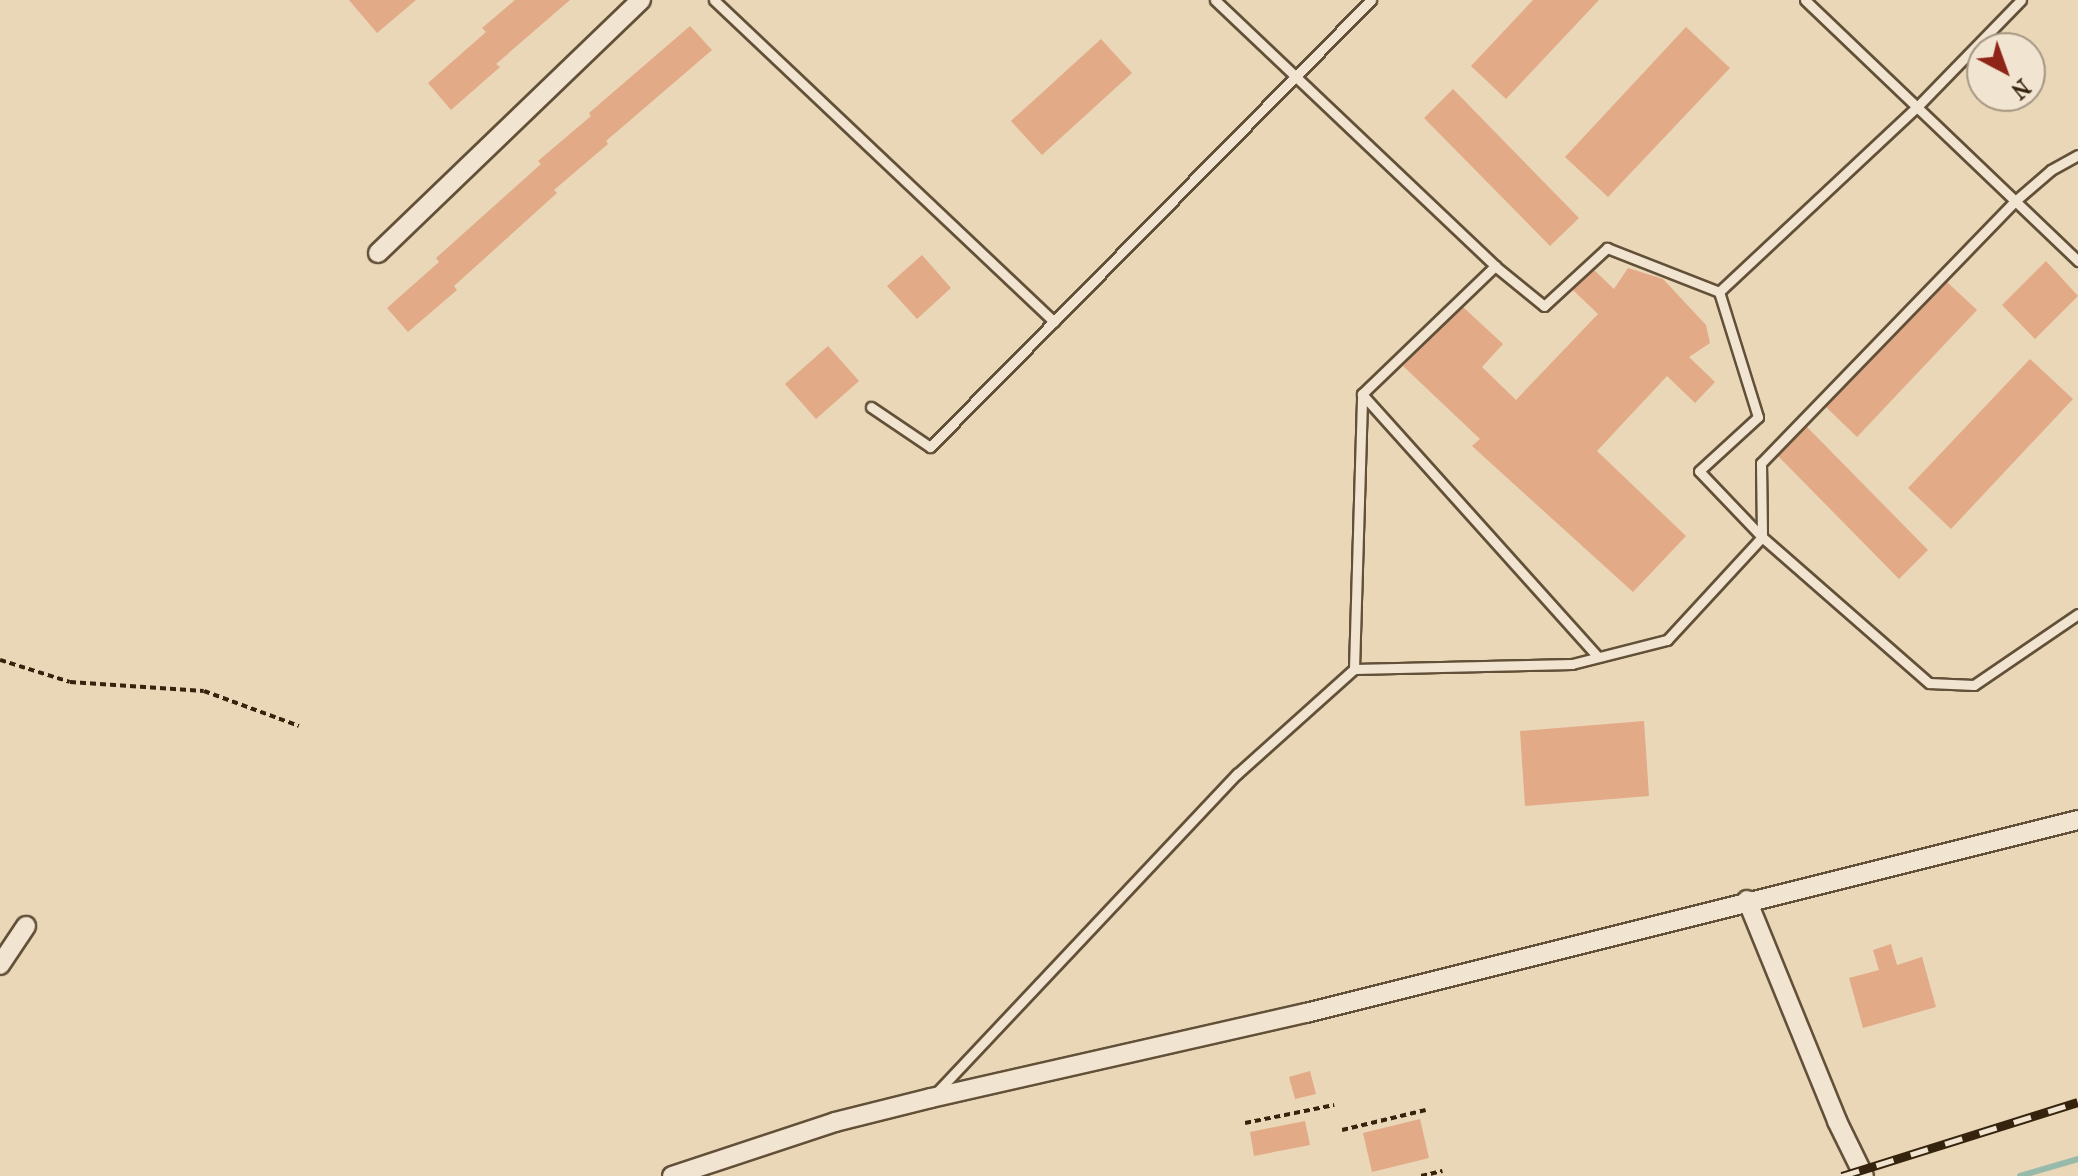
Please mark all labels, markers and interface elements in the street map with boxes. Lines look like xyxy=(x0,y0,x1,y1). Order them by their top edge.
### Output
north arrow xyxy=(1966,32,2046,112)
text: N xyxy=(2006,73,2035,104)

